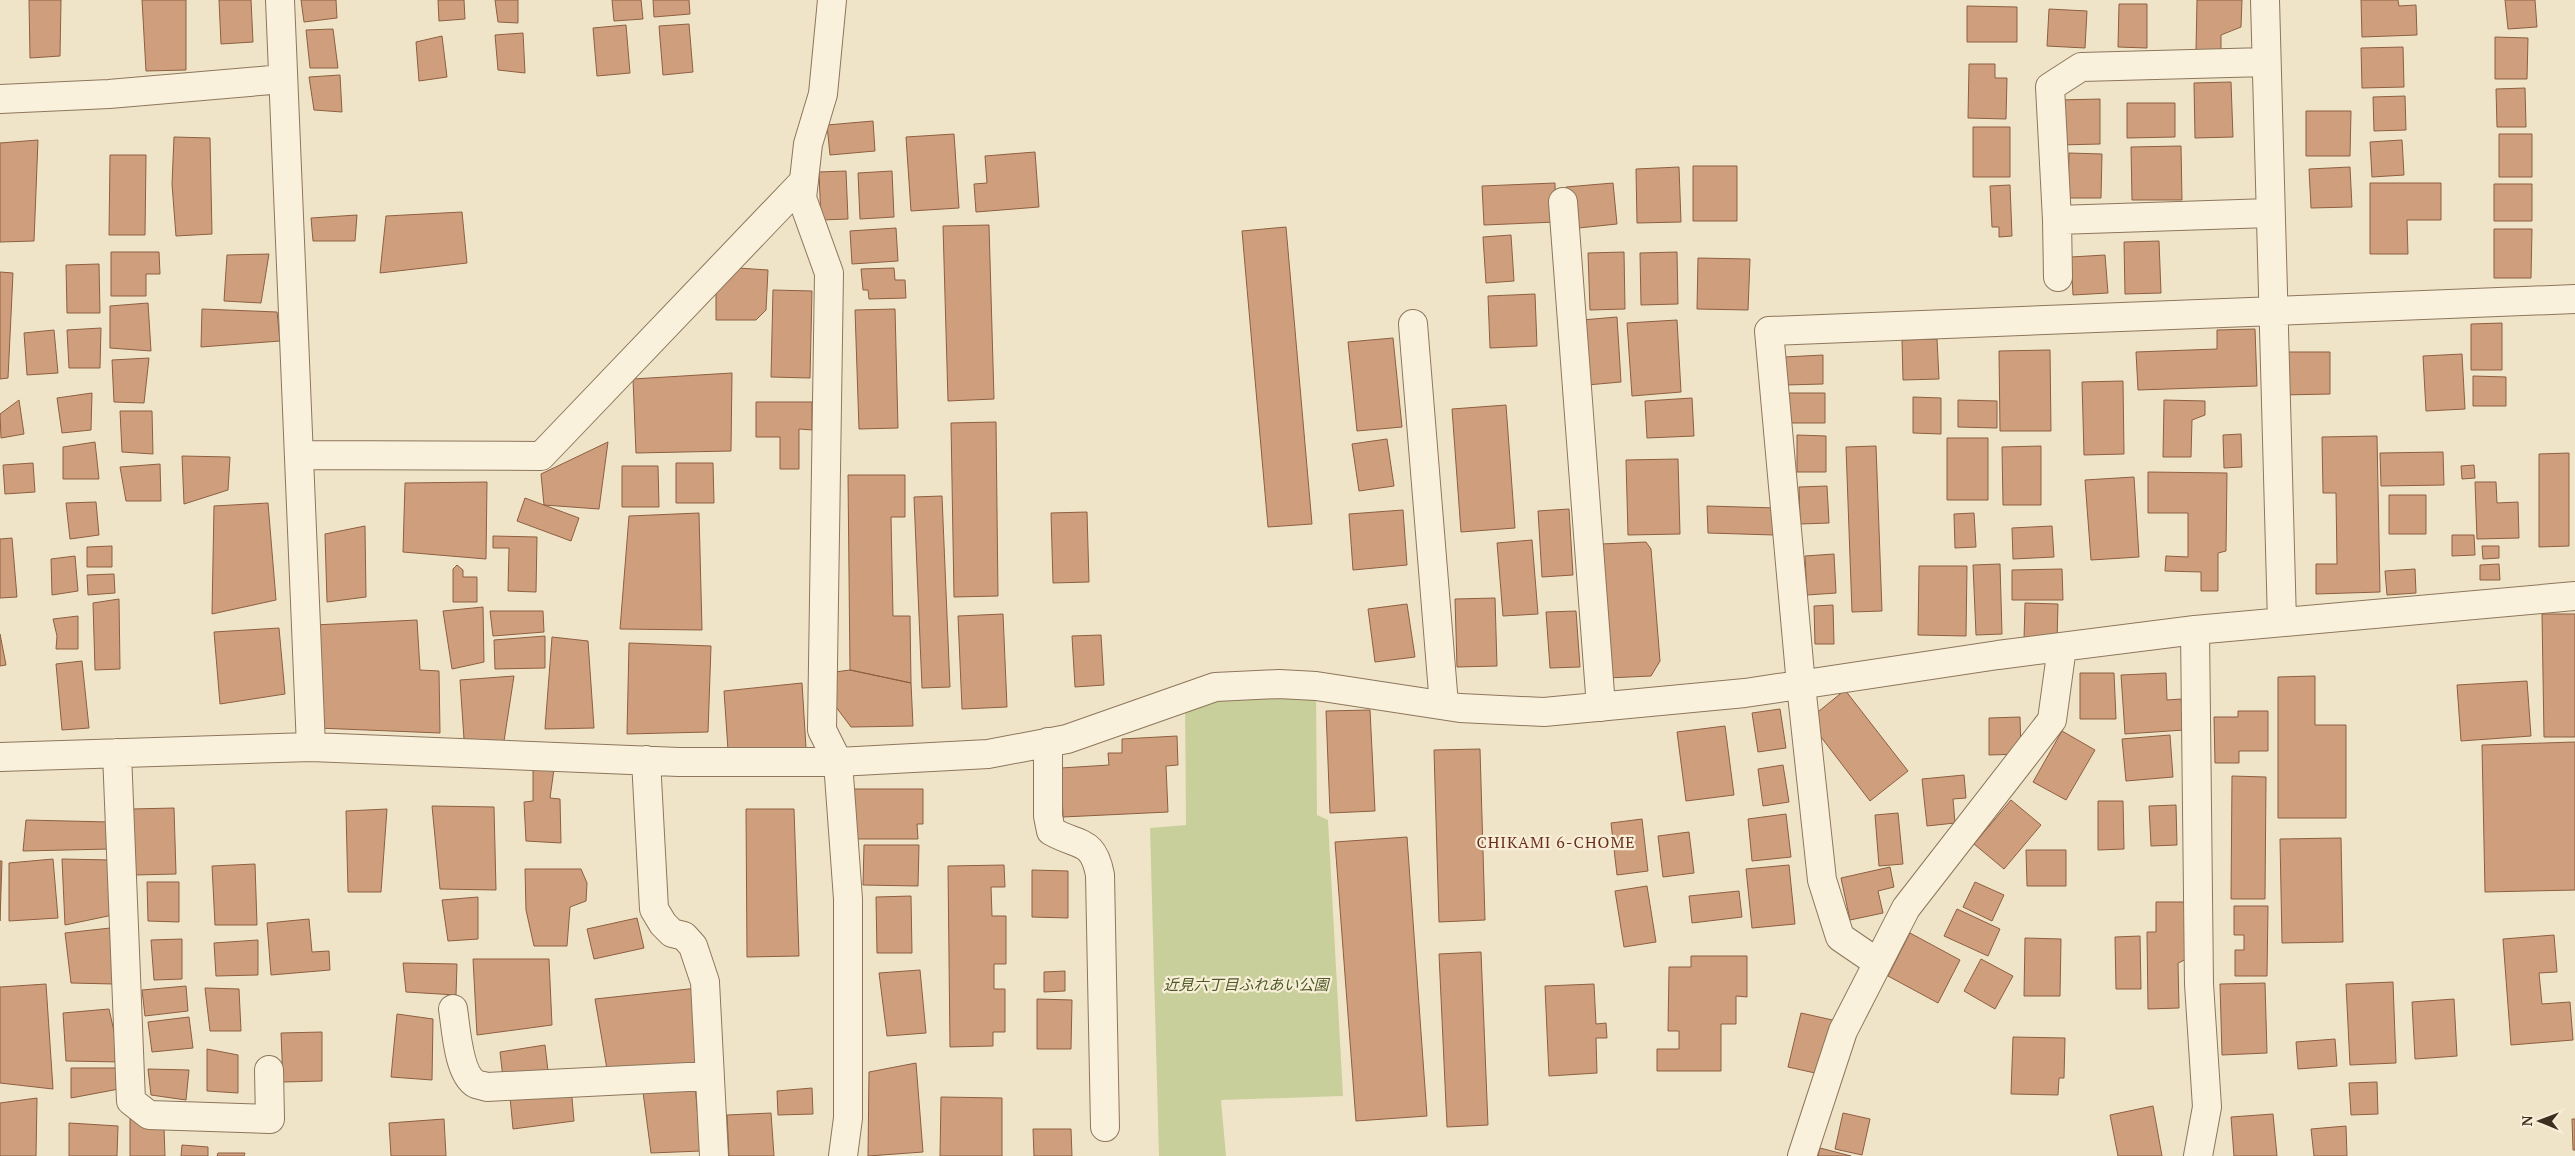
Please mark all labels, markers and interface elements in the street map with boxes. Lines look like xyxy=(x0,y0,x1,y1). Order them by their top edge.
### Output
district label: CHIKAMI 6-CHOME xyxy=(1476,831,1636,853)
park label: 近見六丁目ふれあい公園 xyxy=(1163,974,1330,994)
north arrow xyxy=(2515,1096,2565,1146)
text: N xyxy=(2517,1115,2536,1126)

